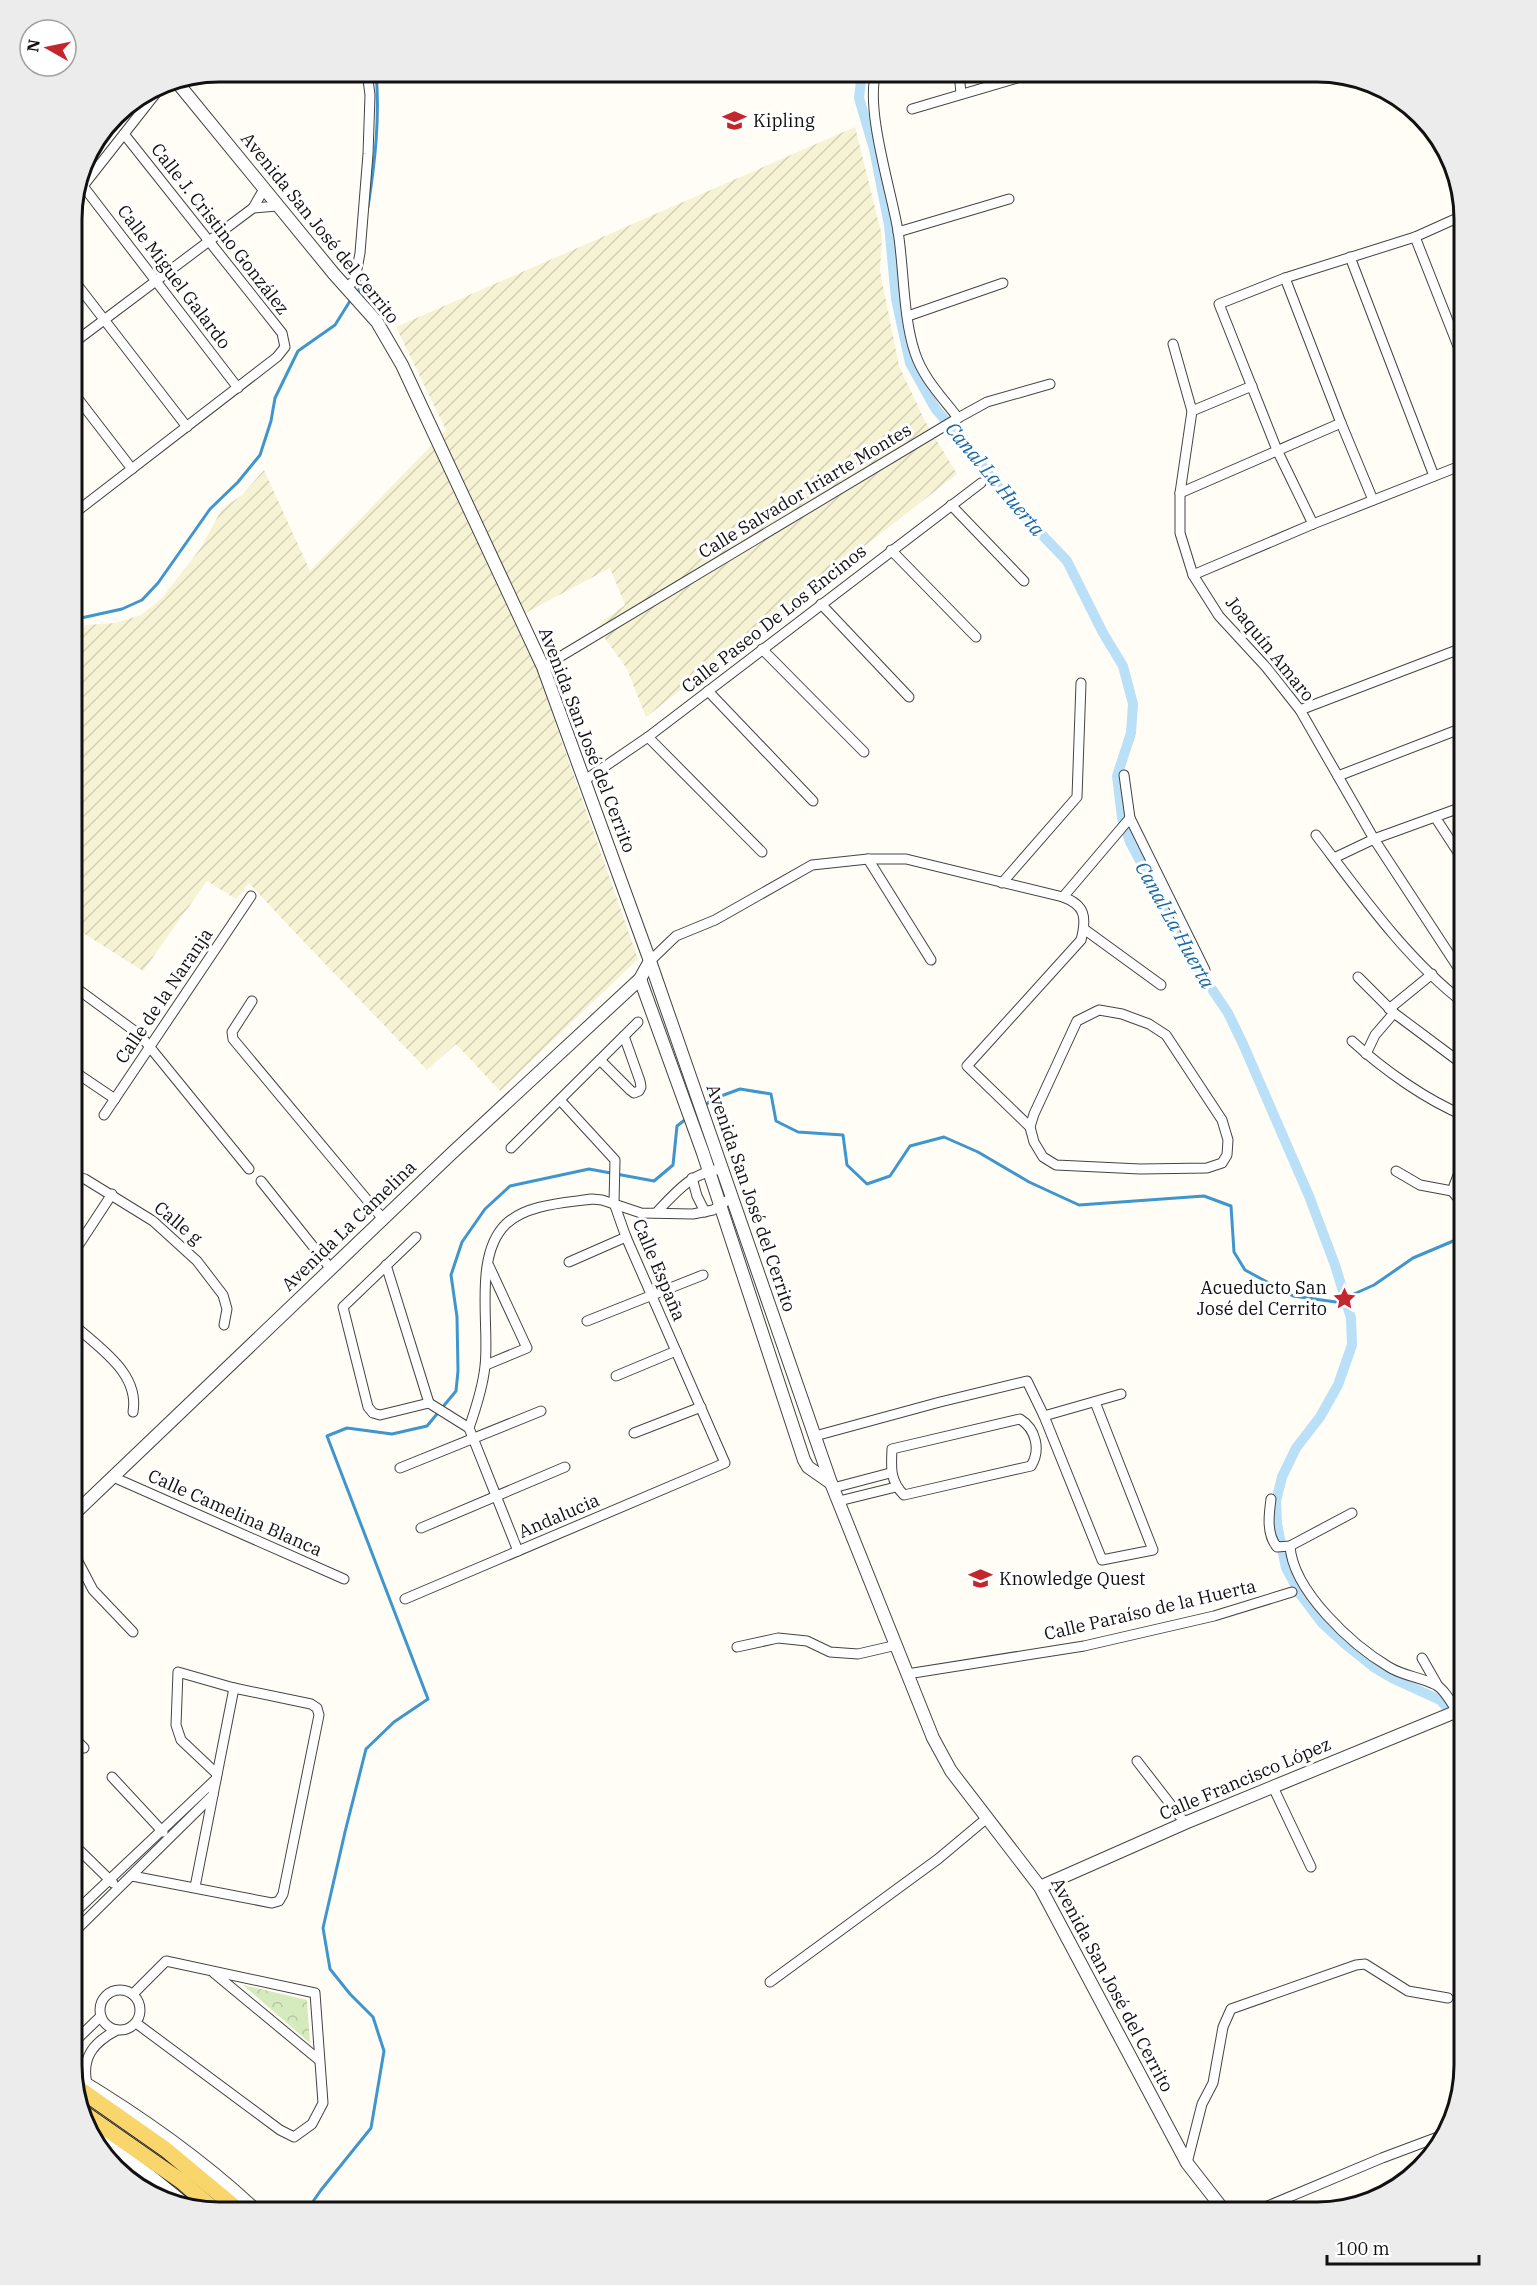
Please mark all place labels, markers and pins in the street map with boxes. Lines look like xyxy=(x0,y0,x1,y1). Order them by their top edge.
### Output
school or university icon: Kipling xyxy=(722,108,748,134)
place label: Kipling xyxy=(753,109,815,132)
place label: Acueducto San José del Cerrito xyxy=(1197,1276,1327,1320)
place icon: Acueducto San José del Cerrito xyxy=(1332,1285,1358,1311)
school or university icon: Knowledge Quest xyxy=(968,1566,994,1592)
place label: Knowledge Quest xyxy=(999,1567,1145,1590)

